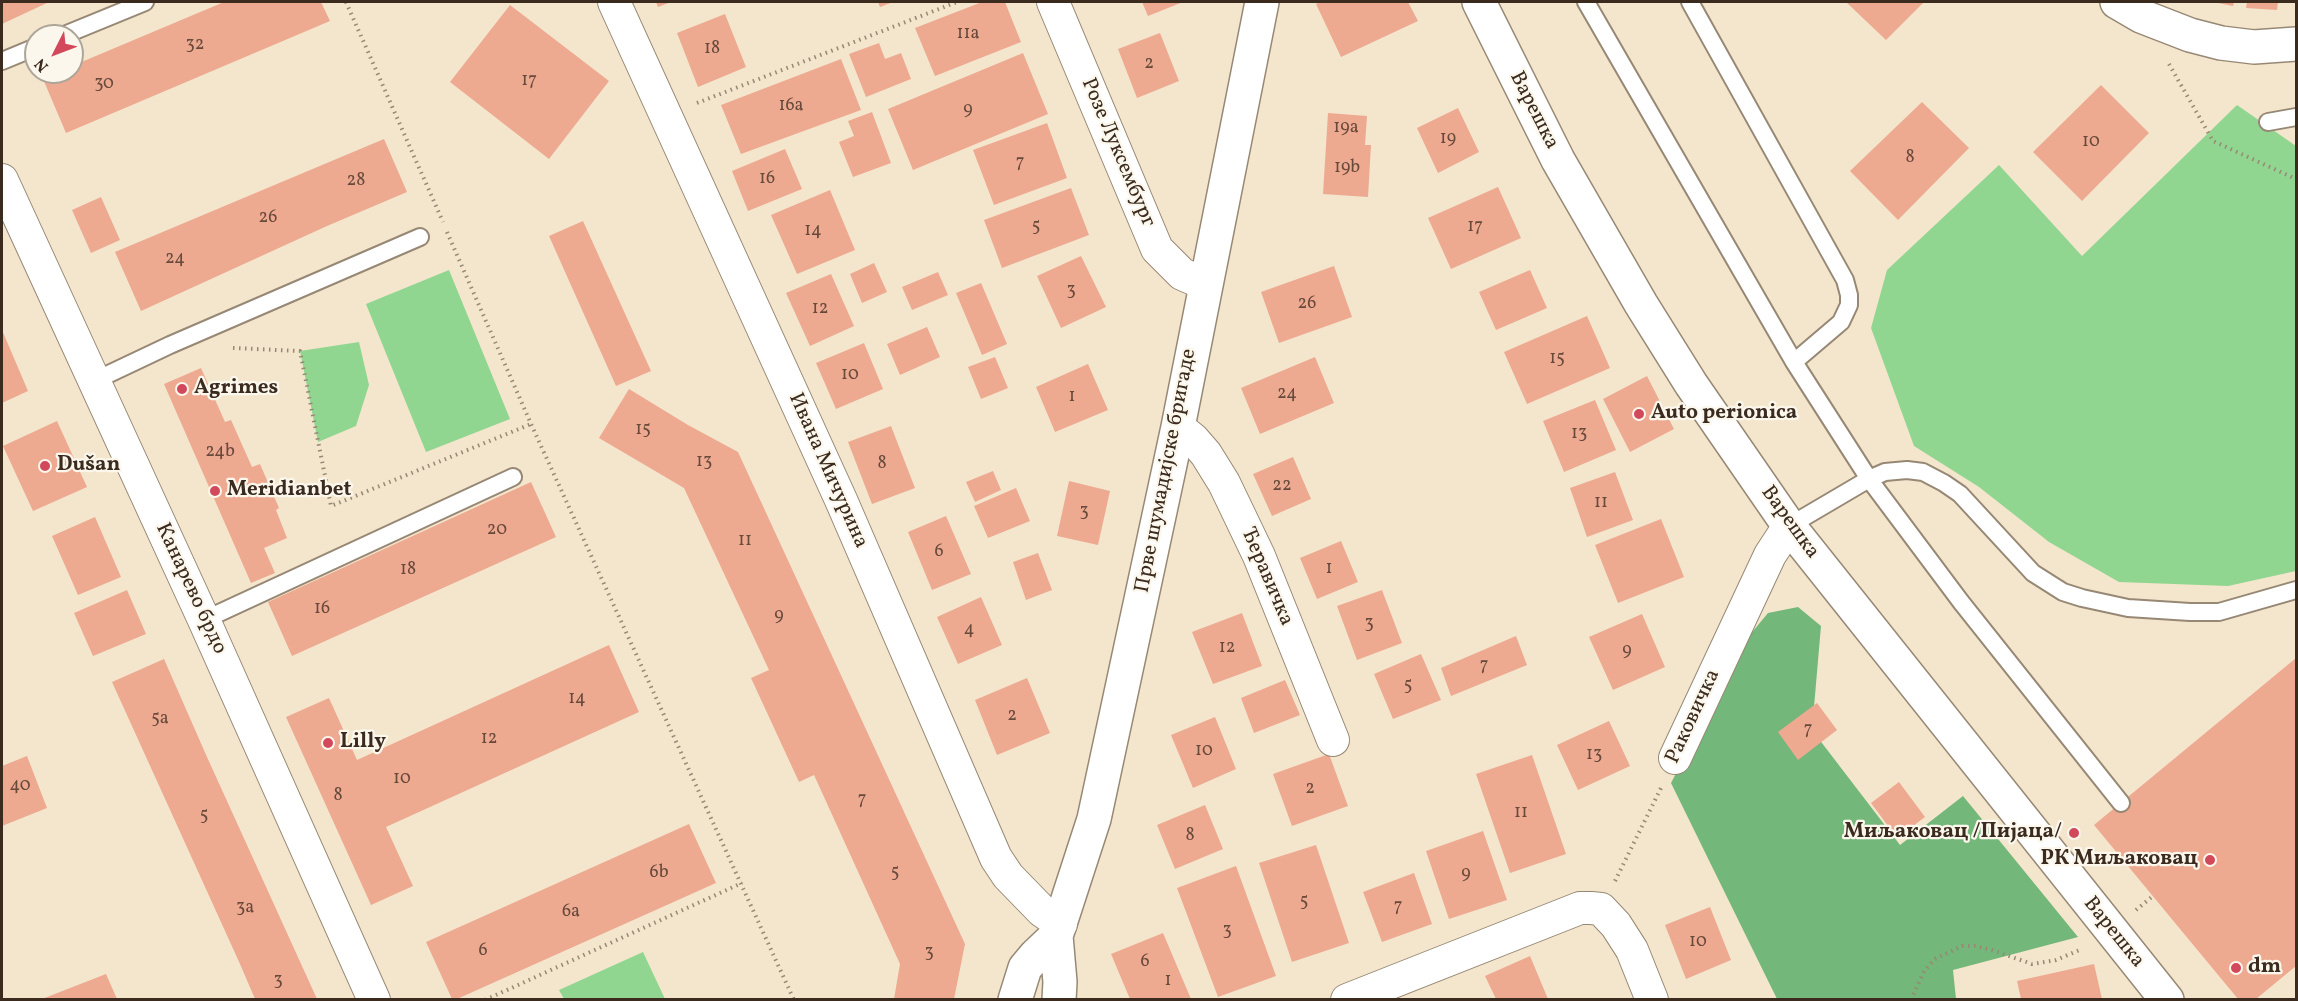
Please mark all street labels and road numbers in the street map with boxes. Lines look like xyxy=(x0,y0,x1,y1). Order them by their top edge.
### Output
street label: Варешка xyxy=(1503,68,1563,154)
street label: Розе Луксембург xyxy=(1074,75,1160,231)
street label: Прве шумадијске бригаде xyxy=(1131,347,1203,595)
street label: Ивана Мичурина xyxy=(781,390,873,552)
street label: Варешка xyxy=(1754,482,1824,564)
street label: Канарево брдо xyxy=(149,520,231,658)
street label: Ђеравичка xyxy=(1234,524,1298,630)
street label: Раковичка xyxy=(1661,666,1727,768)
street label: Варешка xyxy=(2077,892,2149,974)

